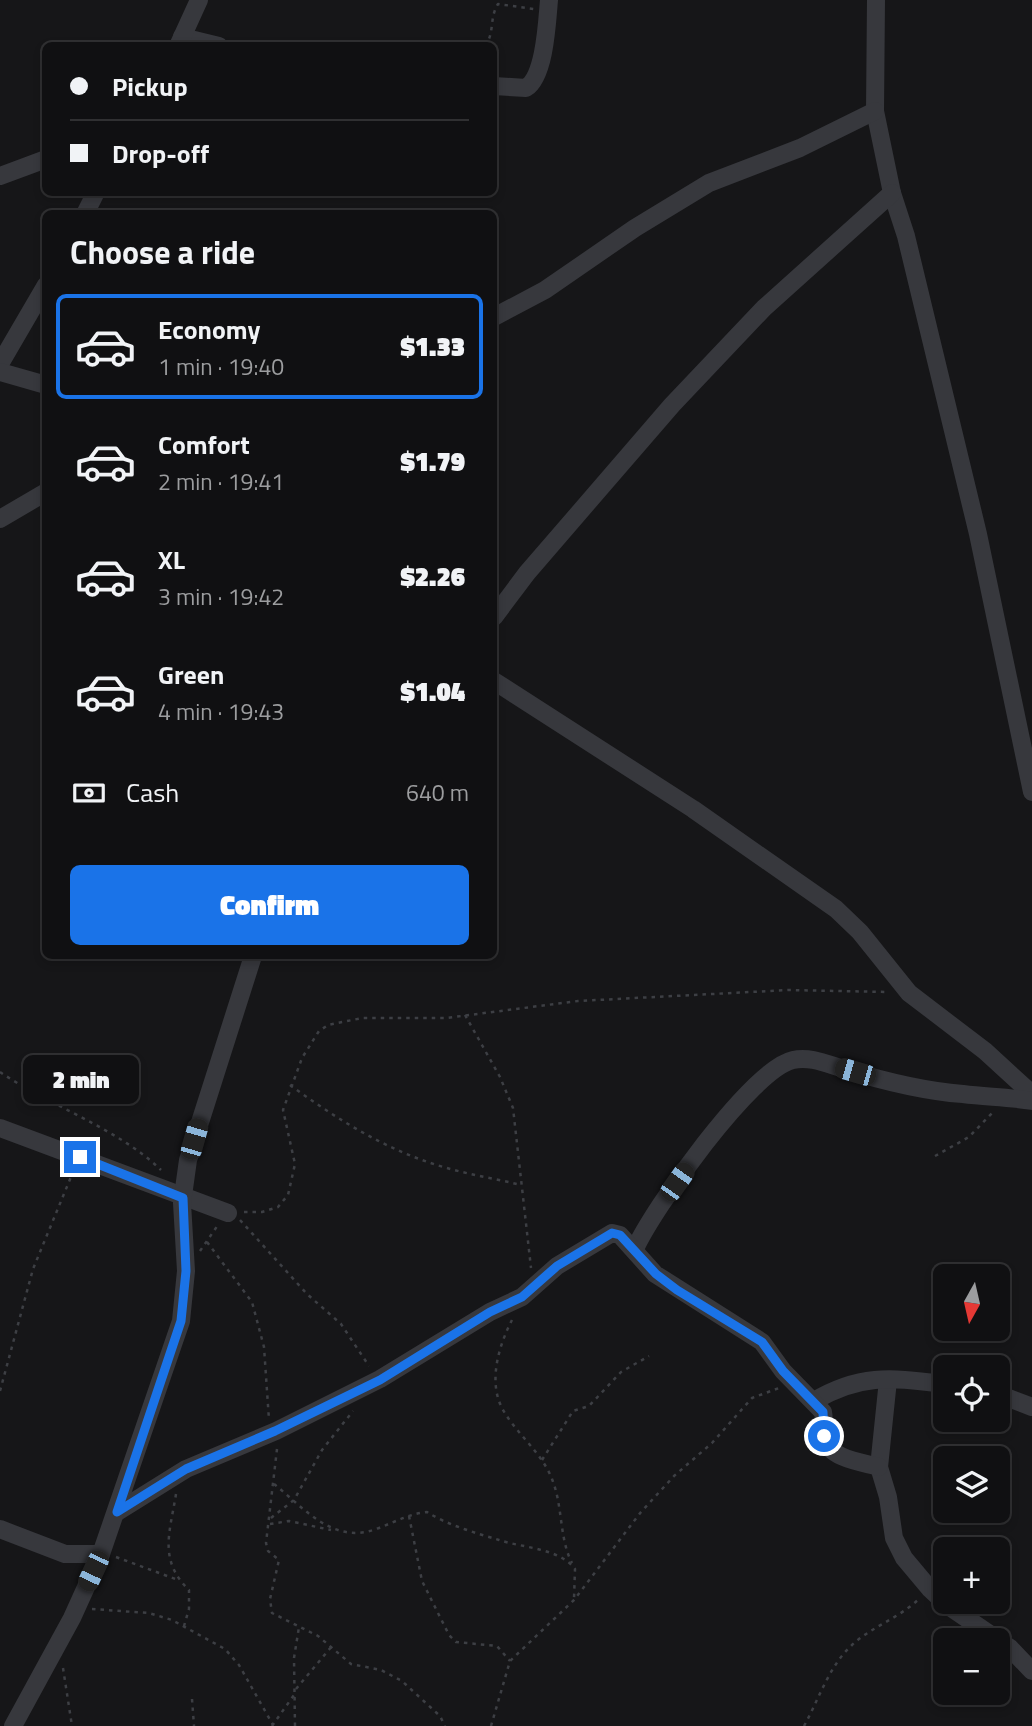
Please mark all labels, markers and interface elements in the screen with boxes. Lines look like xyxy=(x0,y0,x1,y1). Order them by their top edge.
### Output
text: Pickup xyxy=(112,67,188,106)
text: Drop-off xyxy=(112,134,209,173)
text: Choose a ride xyxy=(70,228,255,276)
text: Economy xyxy=(158,310,260,349)
icon: car xyxy=(74,315,137,378)
text: $1.33 xyxy=(400,327,465,366)
text: 1 min · 19:40 xyxy=(158,349,284,384)
text: Comfort xyxy=(158,425,250,464)
icon: car xyxy=(74,430,137,493)
text: $1.79 xyxy=(400,442,465,481)
text: 2 min · 19:41 xyxy=(158,464,284,499)
text: XL xyxy=(158,540,185,579)
icon: car xyxy=(74,545,137,608)
text: $2.26 xyxy=(400,557,465,596)
text: 3 min · 19:42 xyxy=(158,579,284,614)
text: Green xyxy=(158,655,224,694)
icon: car xyxy=(74,660,137,723)
text: $1.04 xyxy=(400,672,465,711)
text: 4 min · 19:43 xyxy=(158,694,284,729)
text: Cash xyxy=(126,773,179,812)
icon: cash xyxy=(70,774,108,812)
text: 640 m xyxy=(406,775,469,810)
button: Confirm xyxy=(70,865,469,945)
callout: 2 min xyxy=(22,1056,138,1104)
car xyxy=(832,1056,879,1088)
text: 2 min xyxy=(52,1062,110,1097)
car xyxy=(179,1116,210,1162)
route end xyxy=(64,1141,96,1173)
car xyxy=(657,1159,698,1205)
north arrow xyxy=(933,1264,1010,1340)
map controls xyxy=(933,1264,1010,1705)
button: locate xyxy=(933,1355,1010,1432)
route start xyxy=(808,1420,840,1452)
button: layers xyxy=(933,1446,1010,1523)
button: + xyxy=(933,1537,1010,1614)
car xyxy=(75,1548,112,1594)
button: − xyxy=(933,1628,1010,1705)

